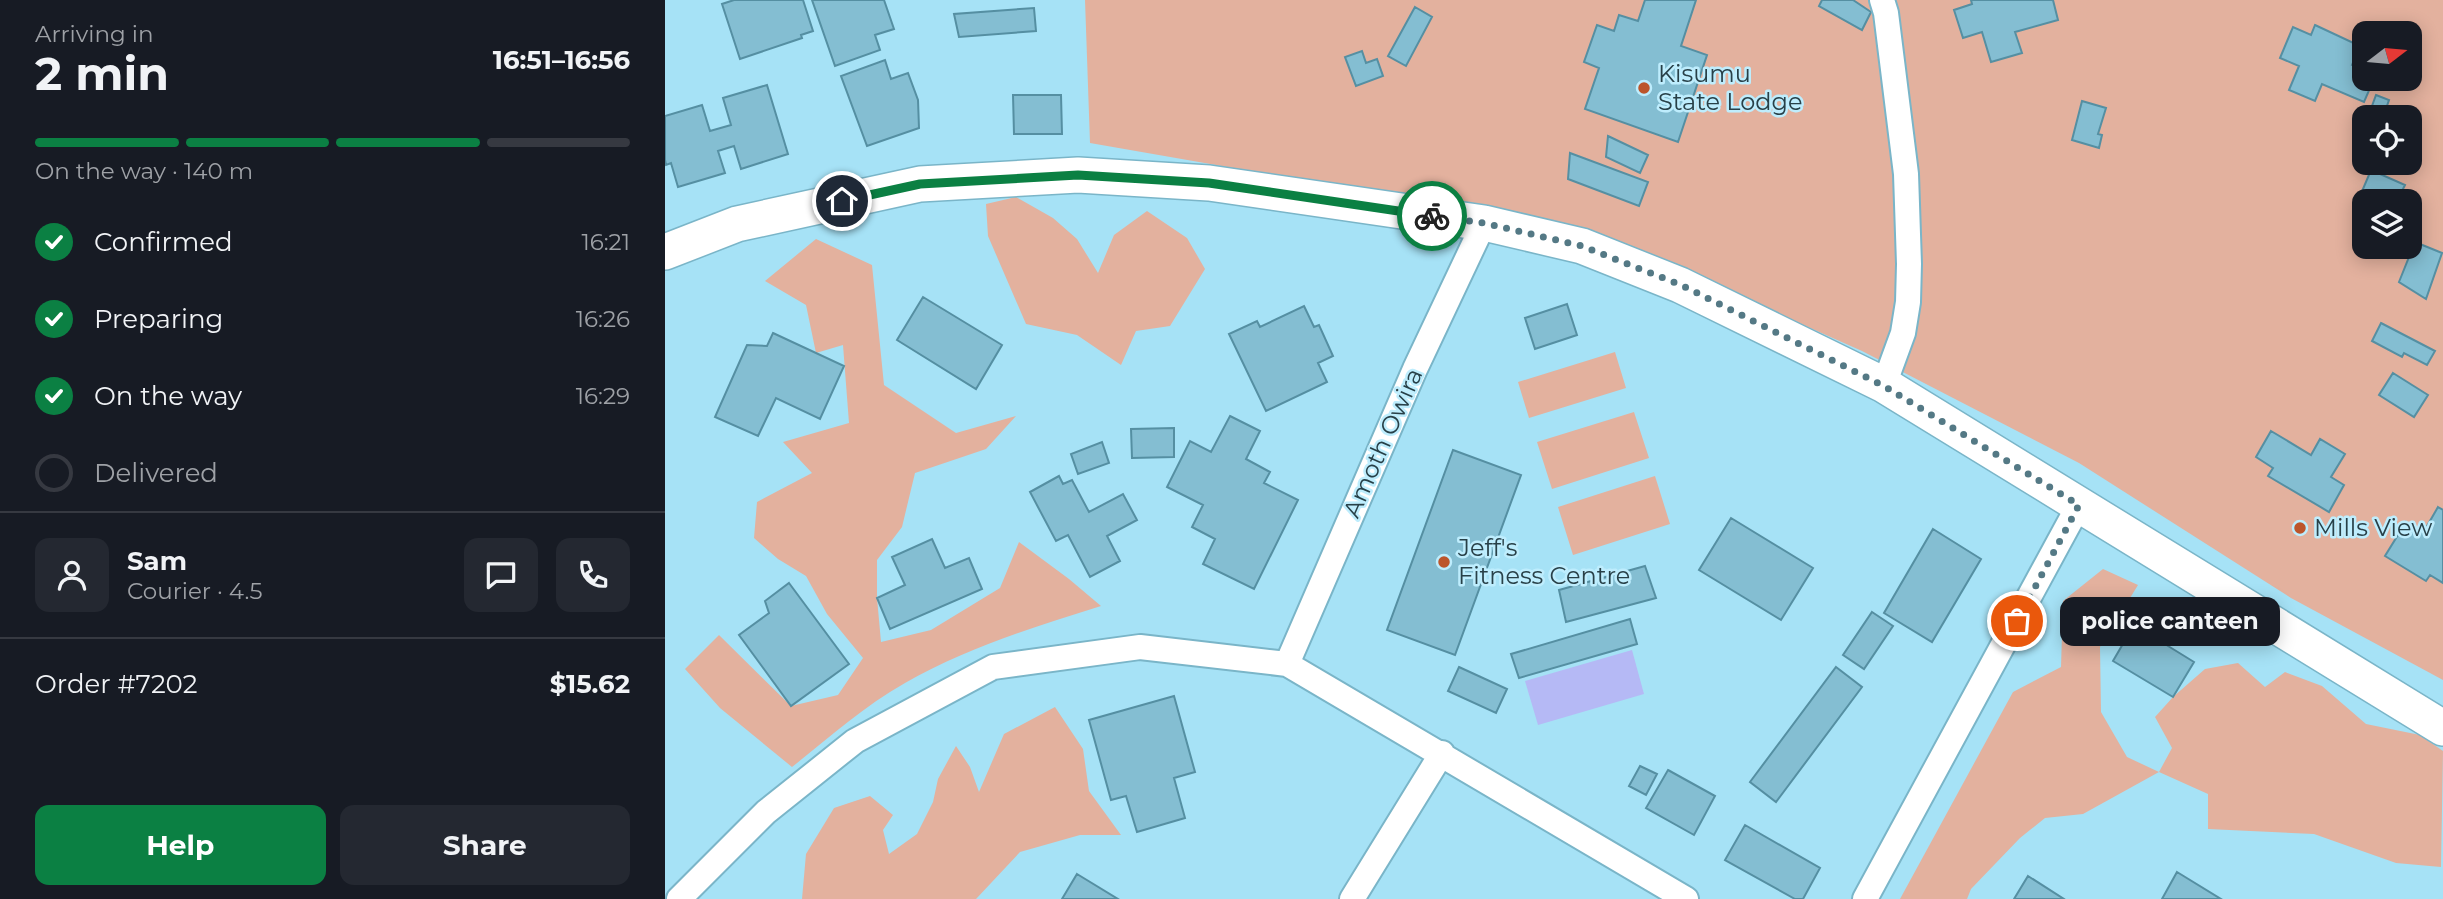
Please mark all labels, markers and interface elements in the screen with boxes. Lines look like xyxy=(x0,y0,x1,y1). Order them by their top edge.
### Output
text: Arriving in xyxy=(35,20,154,48)
north arrow xyxy=(2352,21,2422,91)
map controls xyxy=(2352,21,2422,259)
text: 16:51–16:56 xyxy=(493,44,630,76)
text: 2 min xyxy=(35,45,169,102)
place label: Kisumu State Lodge xyxy=(1658,59,1802,116)
marker: Kisumu State Lodge xyxy=(1636,80,1652,96)
button: locate xyxy=(2352,105,2422,175)
text: On the way · 140 m xyxy=(35,157,253,185)
pin xyxy=(812,171,872,231)
courier xyxy=(1397,181,1467,251)
icon: home xyxy=(823,182,861,220)
button: layers xyxy=(2352,189,2422,259)
icon: bike xyxy=(1413,197,1451,235)
icon: check xyxy=(35,223,73,261)
text: Confirmed xyxy=(94,226,233,258)
text: 16:21 xyxy=(581,228,630,256)
icon: check xyxy=(35,300,73,338)
text: Preparing xyxy=(94,303,223,335)
text: 16:26 xyxy=(576,305,630,333)
street label: Amoth Owira xyxy=(1337,364,1428,522)
icon: check xyxy=(35,377,73,415)
text: On the way xyxy=(94,380,242,412)
text: 16:29 xyxy=(576,382,630,410)
text: Delivered xyxy=(94,457,218,489)
place label: Mills View xyxy=(2314,513,2432,542)
marker: Mills View xyxy=(2292,520,2308,536)
place label: Jeff's Fitness Centre xyxy=(1457,533,1630,590)
button: person xyxy=(35,538,109,612)
button: chat xyxy=(464,538,538,612)
button: phone xyxy=(556,538,630,612)
text: Sam xyxy=(127,545,187,577)
marker: Jeff's Fitness Centre xyxy=(1436,554,1452,570)
text: Courier · 4.5 xyxy=(127,577,262,605)
pin xyxy=(1987,591,2047,651)
callout: police canteen xyxy=(2059,596,2279,646)
icon: bag xyxy=(1998,602,2036,640)
text: police canteen xyxy=(2081,607,2259,635)
text: Order #7202 xyxy=(35,668,198,700)
text: $15.62 xyxy=(550,668,630,700)
button: Help xyxy=(35,805,326,885)
button: Share xyxy=(340,805,630,885)

